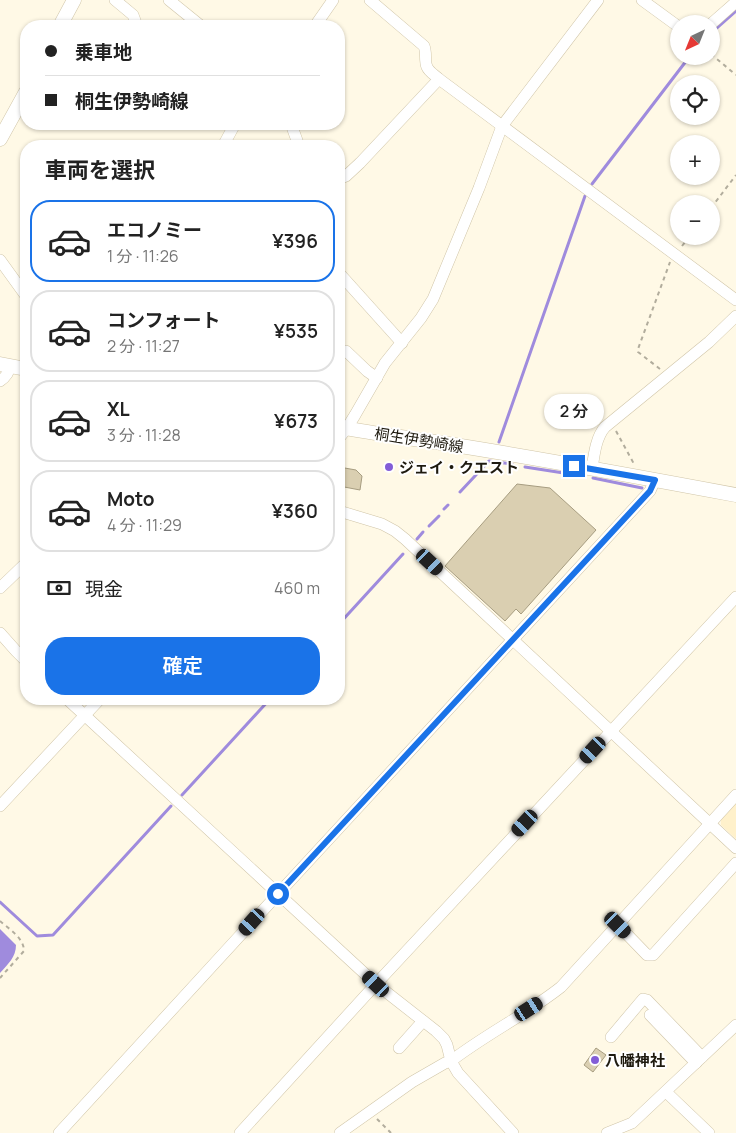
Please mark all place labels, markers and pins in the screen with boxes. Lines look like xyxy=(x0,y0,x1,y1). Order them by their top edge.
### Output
place label: ジェイ・クエスト xyxy=(399,457,519,478)
marker: ジェイ・クエスト xyxy=(383,461,395,473)
place label: 八幡神社 xyxy=(605,1050,665,1071)
marker: 八幡神社 xyxy=(589,1054,601,1066)

